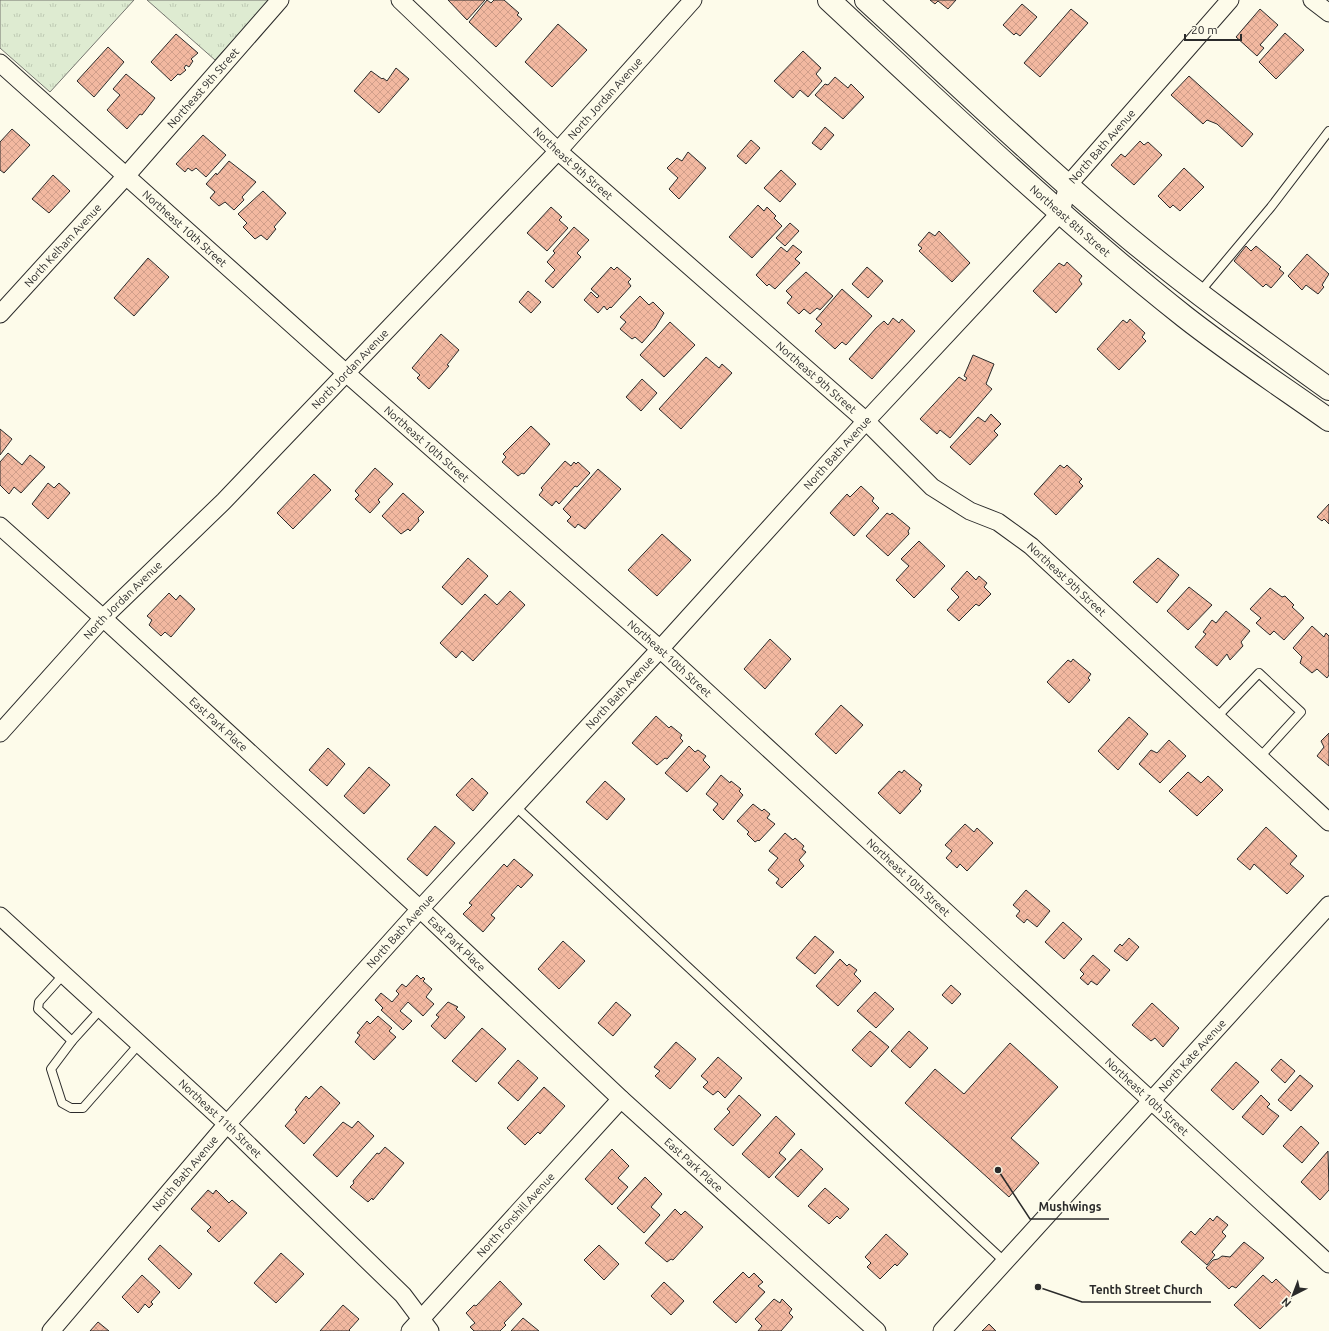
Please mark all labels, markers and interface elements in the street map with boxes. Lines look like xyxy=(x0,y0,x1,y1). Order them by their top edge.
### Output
scale bar xyxy=(1185,16,1241,42)
text: 20 m xyxy=(1191,23,1218,36)
street label: Northeast 9th Street xyxy=(165,45,242,130)
street label: North Jordan Avenue xyxy=(565,55,645,142)
street label: North Bath Avenue xyxy=(1066,107,1138,186)
street label: Northeast 9th Street xyxy=(531,125,616,203)
street label: Northeast 8th Street xyxy=(1028,183,1113,259)
street label: Northeast 10th Street xyxy=(140,188,230,270)
street label: North Kelham Avenue xyxy=(22,201,104,289)
street label: North Jordan Avenue xyxy=(309,327,391,411)
street label: Northeast 9th Street xyxy=(774,339,859,416)
street label: Northeast 10th Street xyxy=(382,404,472,485)
street label: North Bath Avenue xyxy=(801,414,873,492)
street label: Northeast 9th Street xyxy=(1025,540,1109,619)
street label: North Jordan Avenue xyxy=(81,558,164,642)
street label: Northeast 10th Street xyxy=(625,617,714,700)
street label: North Bath Avenue xyxy=(583,654,656,731)
street label: East Park Place xyxy=(187,695,250,754)
street label: Northeast 10th Street xyxy=(864,836,953,919)
street label: North Bath Avenue xyxy=(364,892,436,970)
street label: East Park Place xyxy=(426,914,488,974)
street label: North Kate Avenue xyxy=(1156,1017,1228,1094)
street label: Northeast 10th Street xyxy=(1103,1055,1192,1138)
street label: Northeast 11th Street xyxy=(176,1077,264,1160)
street label: North Bath Avenue xyxy=(150,1133,220,1213)
street label: East Park Place xyxy=(662,1135,725,1194)
street label: North Fonshill Avenue xyxy=(474,1170,557,1259)
callout: Mushwings xyxy=(1030,1195,1109,1219)
text: Mushwings xyxy=(1039,1200,1102,1213)
north arrow xyxy=(1273,1275,1313,1315)
callout: Tenth Street Church xyxy=(1082,1278,1211,1302)
text: Tenth Street Church xyxy=(1089,1283,1203,1296)
text: N xyxy=(1279,1295,1293,1310)

